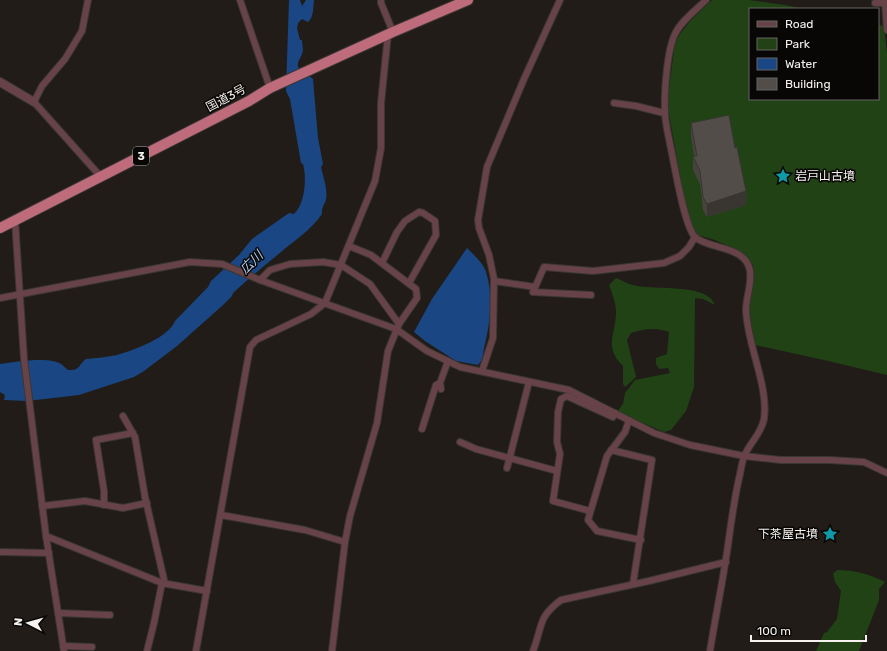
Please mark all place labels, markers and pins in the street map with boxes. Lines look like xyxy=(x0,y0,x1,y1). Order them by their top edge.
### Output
place icon: 岩戸山古墳 xyxy=(774,167,792,185)
place label: 岩戸山古墳 xyxy=(795,169,855,183)
place icon: 下茶屋古墳 xyxy=(821,525,839,543)
place label: 下茶屋古墳 xyxy=(758,527,818,541)

